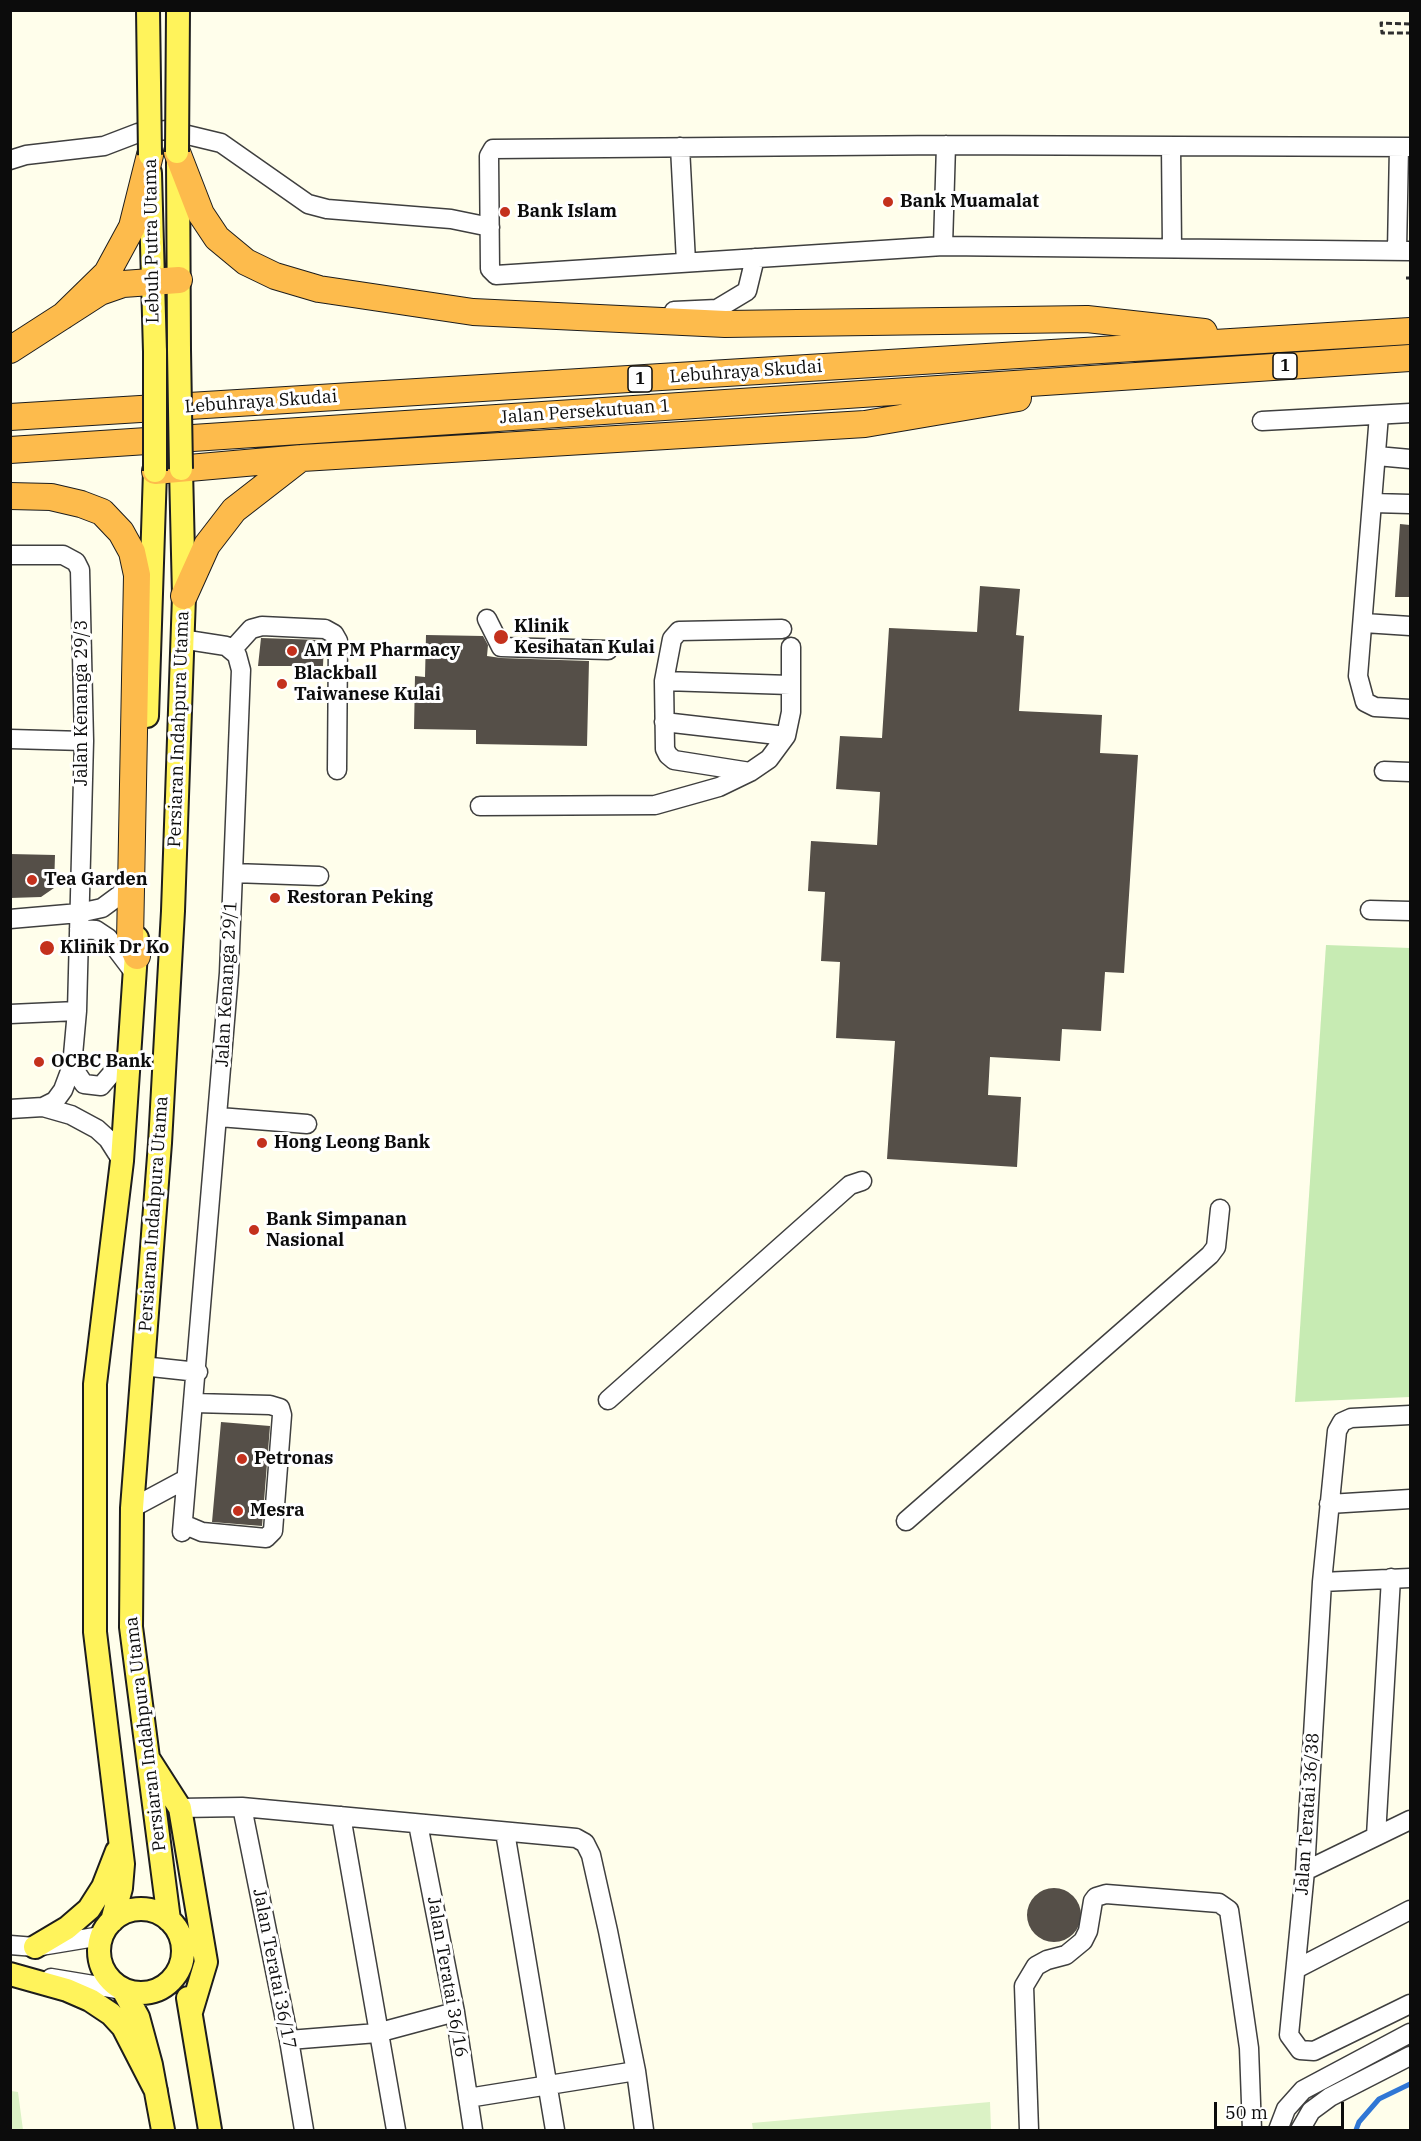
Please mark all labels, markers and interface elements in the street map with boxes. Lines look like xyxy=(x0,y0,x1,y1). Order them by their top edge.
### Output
street label: Lebuh Putra Utama xyxy=(140,158,164,324)
place label: Bank Muamalat xyxy=(900,191,1039,213)
marker: Bank Muamalat xyxy=(881,195,895,209)
place label: Bank Islam xyxy=(517,201,617,223)
marker: Bank Islam xyxy=(498,205,512,219)
road number: 1 xyxy=(1273,353,1297,379)
street label: Lebuhraya Skudai xyxy=(669,356,823,388)
road number: 1 xyxy=(628,366,652,392)
street label: Lebuhraya Skudai xyxy=(184,386,338,418)
street label: Jalan Persekutuan 1 xyxy=(499,395,671,429)
street label: Persiaran Indahpura Utama xyxy=(164,610,194,848)
place label: Klinik Kesihatan Kulai xyxy=(514,616,655,658)
street label: Jalan Kenanga 29/3 xyxy=(71,620,93,786)
marker: Klinik Kesihatan Kulai xyxy=(492,628,510,646)
place label: AM PM Pharmacy xyxy=(304,640,460,662)
marker: AM PM Pharmacy xyxy=(285,644,299,658)
place label: Blackball Taiwanese Kulai xyxy=(294,663,441,706)
marker: Blackball Taiwanese Kulai xyxy=(275,677,289,691)
place label: Tea Garden xyxy=(44,869,148,891)
marker: Tea Garden xyxy=(25,873,39,887)
place label: Restoran Peking xyxy=(287,887,433,909)
marker: Restoran Peking xyxy=(268,891,282,905)
street label: Jalan Kenanga 29/1 xyxy=(212,900,242,1068)
place label: Klinik Dr Ko xyxy=(60,937,169,959)
marker: Klinik Dr Ko xyxy=(38,939,56,957)
place label: OCBC Bank xyxy=(51,1051,152,1073)
marker: OCBC Bank xyxy=(32,1055,46,1069)
street label: Persiaran Indahpura Utama xyxy=(135,1095,173,1333)
place label: Hong Leong Bank xyxy=(274,1132,430,1154)
marker: Hong Leong Bank xyxy=(255,1136,269,1150)
place label: Bank Simpanan Nasional xyxy=(266,1209,407,1252)
marker: Bank Simpanan Nasional xyxy=(247,1223,261,1237)
place label: Petronas xyxy=(254,1448,333,1470)
marker: Petronas xyxy=(235,1452,249,1466)
place label: Mesra xyxy=(250,1500,305,1522)
marker: Mesra xyxy=(231,1504,245,1518)
street label: Persiaran Indahpura Utama xyxy=(121,1615,171,1853)
street label: Jalan Teratai 36/38 xyxy=(1292,1732,1324,1896)
street label: Jalan Teratai 36/17 xyxy=(248,1887,300,2051)
street label: Jalan Teratai 36/16 xyxy=(422,1895,472,2059)
scale bar xyxy=(1217,2090,1348,2128)
text: 50 m xyxy=(1225,2101,1268,2124)

